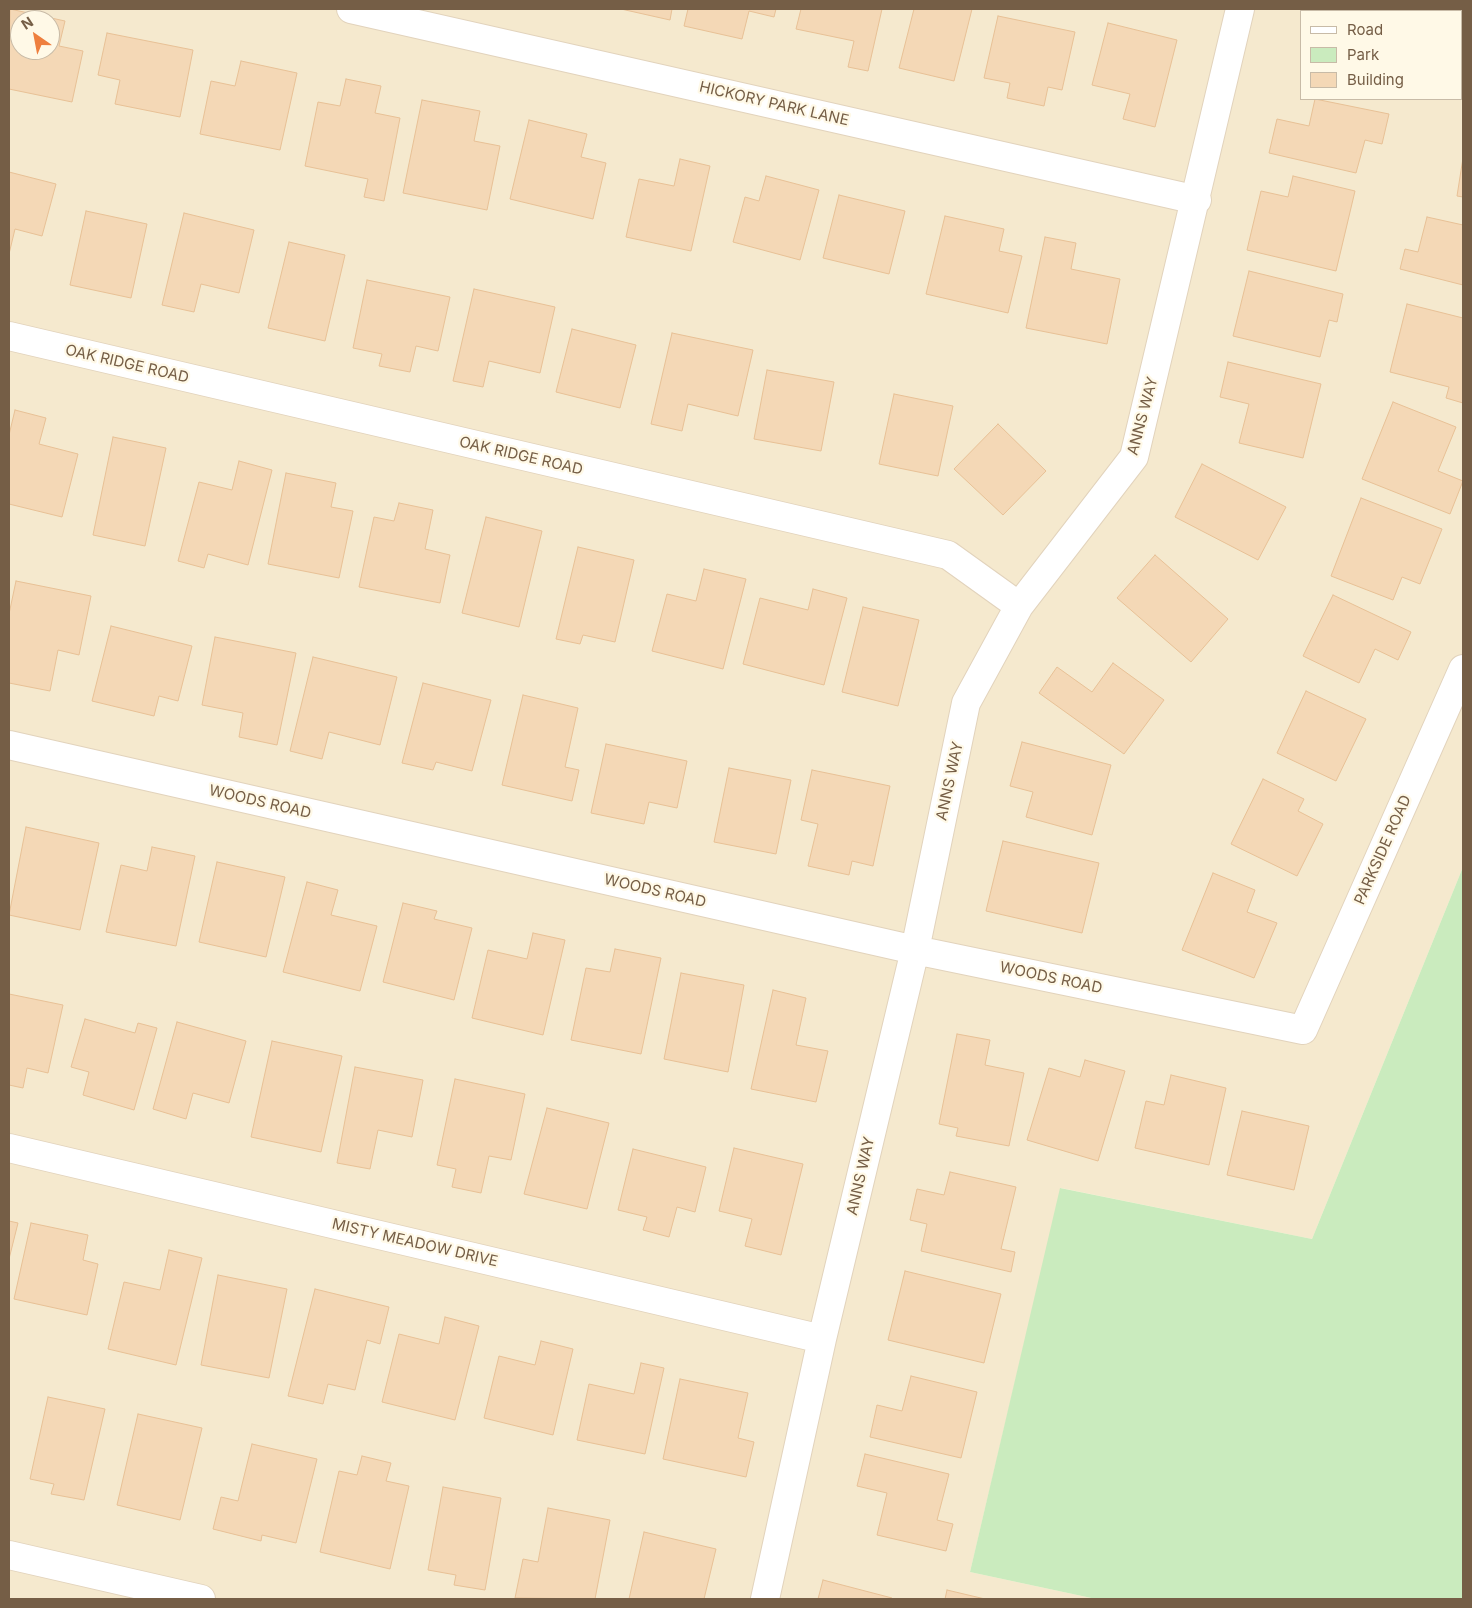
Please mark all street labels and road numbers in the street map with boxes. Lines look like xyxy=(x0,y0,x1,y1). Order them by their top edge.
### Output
street label: HICKORY PARK LANE xyxy=(698,78,850,130)
street label: OAK RIDGE ROAD xyxy=(63,341,191,387)
street label: ANNS WAY xyxy=(1124,375,1162,457)
street label: OAK RIDGE ROAD xyxy=(457,433,585,479)
street label: ANNS WAY xyxy=(933,740,967,822)
street label: WOODS ROAD xyxy=(207,782,313,822)
street label: PARKSIDE ROAD xyxy=(1351,792,1415,908)
street label: WOODS ROAD xyxy=(602,871,708,911)
street label: WOODS ROAD xyxy=(998,958,1104,998)
street label: ANNS WAY xyxy=(843,1135,879,1217)
street label: MISTY MEADOW DRIVE xyxy=(330,1215,500,1271)

